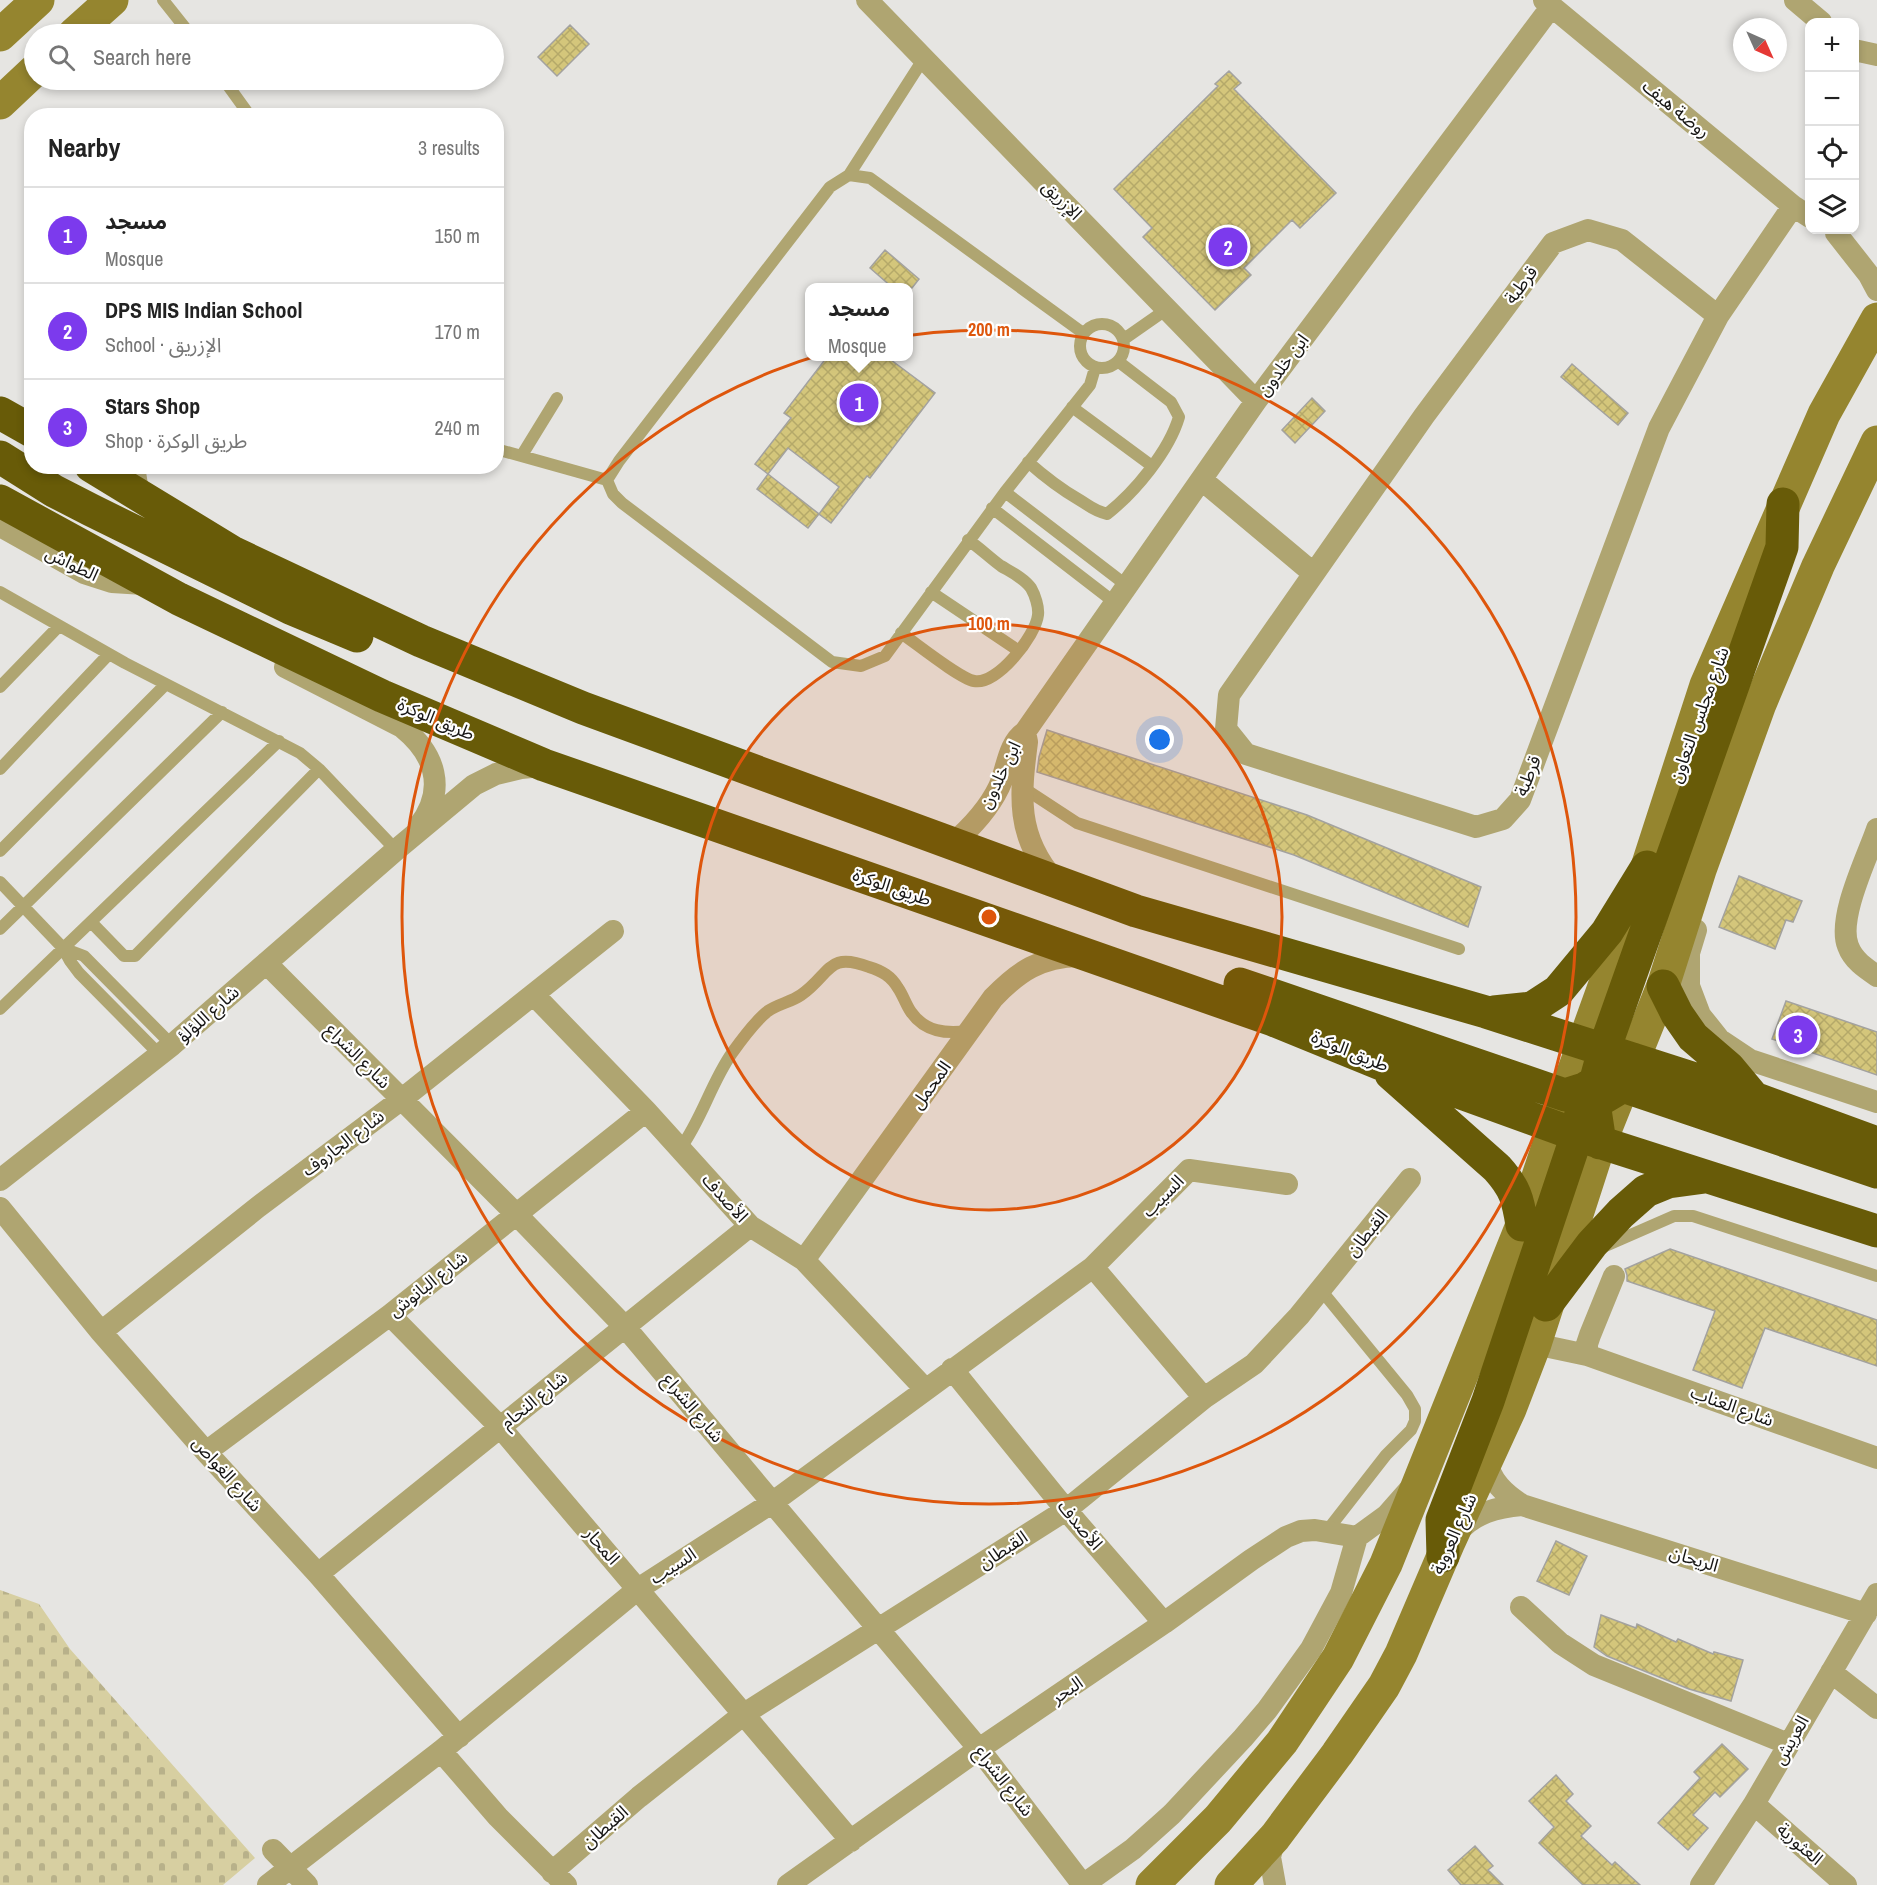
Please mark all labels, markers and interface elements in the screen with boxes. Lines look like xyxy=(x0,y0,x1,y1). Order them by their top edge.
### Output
north arrow xyxy=(1733,18,1787,72)
map controls xyxy=(1805,18,1859,234)
button: + xyxy=(1805,18,1859,72)
search box xyxy=(24,24,504,90)
icon: search xyxy=(45,41,78,74)
text: Search here xyxy=(93,42,191,72)
button: − xyxy=(1805,72,1859,126)
street label: روضة هيف xyxy=(1637,74,1715,144)
button: locate xyxy=(1805,126,1859,180)
text: Nearby xyxy=(48,130,120,165)
text: 3 results xyxy=(418,134,480,161)
street label: الإزريق xyxy=(1037,174,1088,225)
button: layers xyxy=(1805,180,1859,234)
text: مسجد xyxy=(105,206,167,236)
text: 1 xyxy=(63,222,72,249)
text: 150 m xyxy=(434,222,480,249)
pin: 2 xyxy=(1208,224,1248,270)
text: Mosque xyxy=(105,245,163,272)
street label: قرطبة xyxy=(1498,261,1543,309)
popup xyxy=(805,283,913,361)
text: مسجد xyxy=(828,293,890,323)
text: DPS MIS Indian School xyxy=(105,295,303,325)
text: 200 m xyxy=(968,317,1010,342)
text: 2 xyxy=(63,318,72,345)
text: 170 m xyxy=(434,318,480,345)
street label: ابن خلدون xyxy=(1251,328,1314,401)
text: School · الإزريق xyxy=(105,331,221,358)
text: Mosque xyxy=(828,332,886,359)
pin: 1 xyxy=(840,380,878,426)
text: Stars Shop xyxy=(105,391,200,421)
text: 3 xyxy=(63,414,72,441)
text: 240 m xyxy=(434,414,480,441)
text: Shop · طريق الوكرة xyxy=(105,427,247,454)
street label: الطواش xyxy=(41,540,103,587)
text: 100 m xyxy=(968,611,1010,636)
street label: شارع مجلس التعاون xyxy=(1662,643,1737,787)
street label: طريق الوكرة xyxy=(394,691,479,746)
your location xyxy=(1145,725,1174,754)
street label: ابن خلدون xyxy=(972,737,1027,813)
street label: قرطبة xyxy=(1508,752,1547,800)
street label: طريق الوكرة xyxy=(850,861,935,912)
centre of rings xyxy=(979,907,999,927)
street label: شارع اللؤلؤ xyxy=(171,980,246,1049)
pin: 3 xyxy=(1778,1012,1818,1058)
street label: شارع الشراع xyxy=(319,1017,397,1095)
street label: طريق الوكرة xyxy=(1308,1024,1393,1077)
street label: المحمل xyxy=(904,1055,957,1114)
street label: شارع الجاروف xyxy=(296,1103,390,1183)
street label: الأصدف xyxy=(697,1168,754,1228)
street label: السيب xyxy=(1136,1169,1189,1222)
street label: القبطان xyxy=(1340,1204,1393,1262)
street label: شارع البانوش xyxy=(383,1245,474,1324)
street label: شارع النحام xyxy=(495,1365,574,1436)
street label: شارع الشراع xyxy=(655,1368,730,1449)
street label: شارع العناب xyxy=(1686,1379,1777,1434)
street label: شارع الغواص xyxy=(185,1430,268,1518)
street label: شارع العروبة xyxy=(1425,1489,1484,1579)
street label: الأصدف xyxy=(1052,1494,1109,1555)
street label: المحار xyxy=(578,1521,626,1570)
street label: القبطان xyxy=(973,1524,1032,1575)
street label: الريحان xyxy=(1667,1539,1722,1578)
street label: السيب xyxy=(645,1541,701,1590)
street label: البحر xyxy=(1045,1670,1088,1710)
street label: العريش xyxy=(1766,1710,1815,1769)
street label: شارع الشراع xyxy=(967,1740,1040,1823)
street label: القبطان xyxy=(576,1799,633,1854)
street label: العثورية xyxy=(1772,1817,1829,1871)

